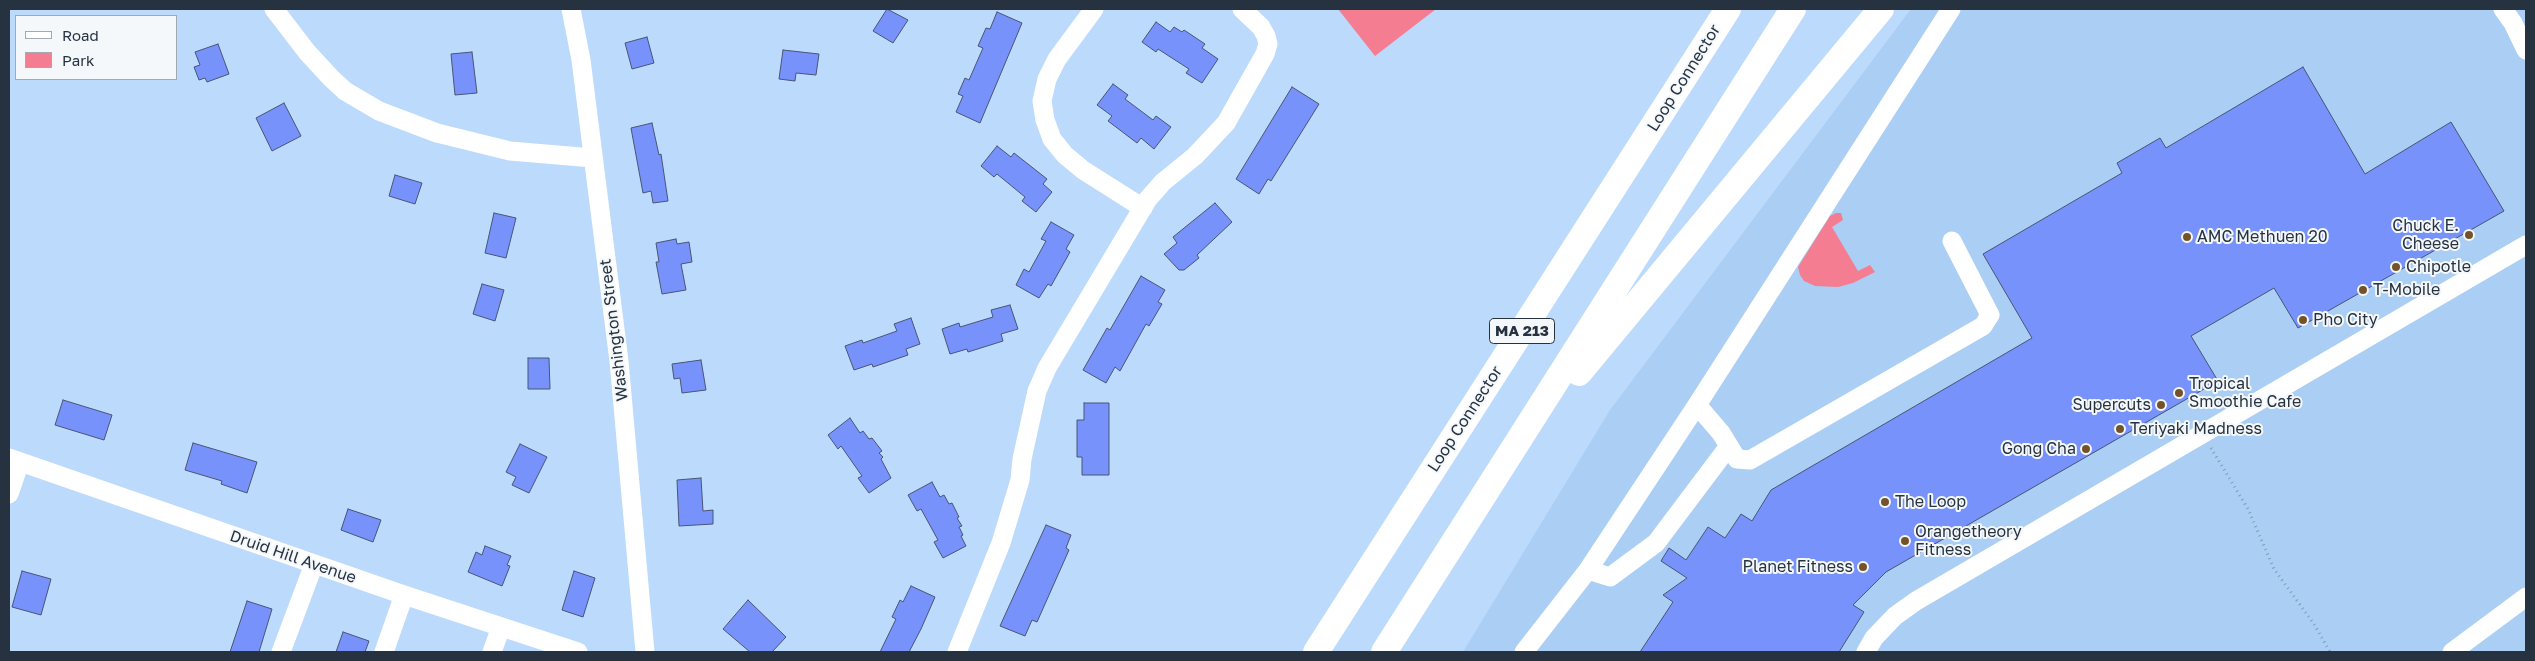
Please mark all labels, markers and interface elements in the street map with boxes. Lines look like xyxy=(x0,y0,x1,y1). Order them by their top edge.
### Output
legend xyxy=(15,15,178,80)
street label: Loop Connector xyxy=(1643,21,1725,135)
text: Road xyxy=(62,26,99,44)
text: Park xyxy=(62,51,94,69)
place label: Chuck E. Cheese xyxy=(2392,216,2459,254)
place label: AMC Methuen 20 xyxy=(2197,227,2328,247)
marker: Chuck E. Cheese xyxy=(2463,229,2475,241)
marker: AMC Methuen 20 xyxy=(2181,231,2193,243)
place label: Chipotle xyxy=(2406,257,2471,277)
street label: Washington Street xyxy=(596,258,632,402)
marker: Chipotle xyxy=(2390,261,2402,273)
place label: T-Mobile xyxy=(2373,280,2440,300)
marker: T-Mobile xyxy=(2357,284,2369,296)
place label: Pho City xyxy=(2313,310,2378,330)
marker: Pho City xyxy=(2297,314,2309,326)
road number: MA 213 xyxy=(1490,318,1554,344)
street label: Loop Connector xyxy=(1424,362,1506,476)
place label: Tropical Smoothie Cafe xyxy=(2189,374,2301,412)
marker: Tropical Smoothie Cafe xyxy=(2173,387,2185,399)
place label: Supercuts xyxy=(2073,395,2151,415)
marker: Supercuts xyxy=(2155,399,2167,411)
place label: Teriyaki Madness xyxy=(2130,419,2262,439)
marker: Teriyaki Madness xyxy=(2114,423,2126,435)
place label: Gong Cha xyxy=(2002,439,2076,459)
marker: Gong Cha xyxy=(2080,443,2092,455)
place label: The Loop xyxy=(1895,492,1966,512)
marker: The Loop xyxy=(1879,496,1891,508)
place label: Orangetheory Fitness xyxy=(1915,522,2022,560)
street label: Druid Hill Avenue xyxy=(227,526,359,588)
marker: Orangetheory Fitness xyxy=(1899,535,1911,547)
place label: Planet Fitness xyxy=(1743,557,1853,577)
marker: Planet Fitness xyxy=(1857,561,1869,573)

